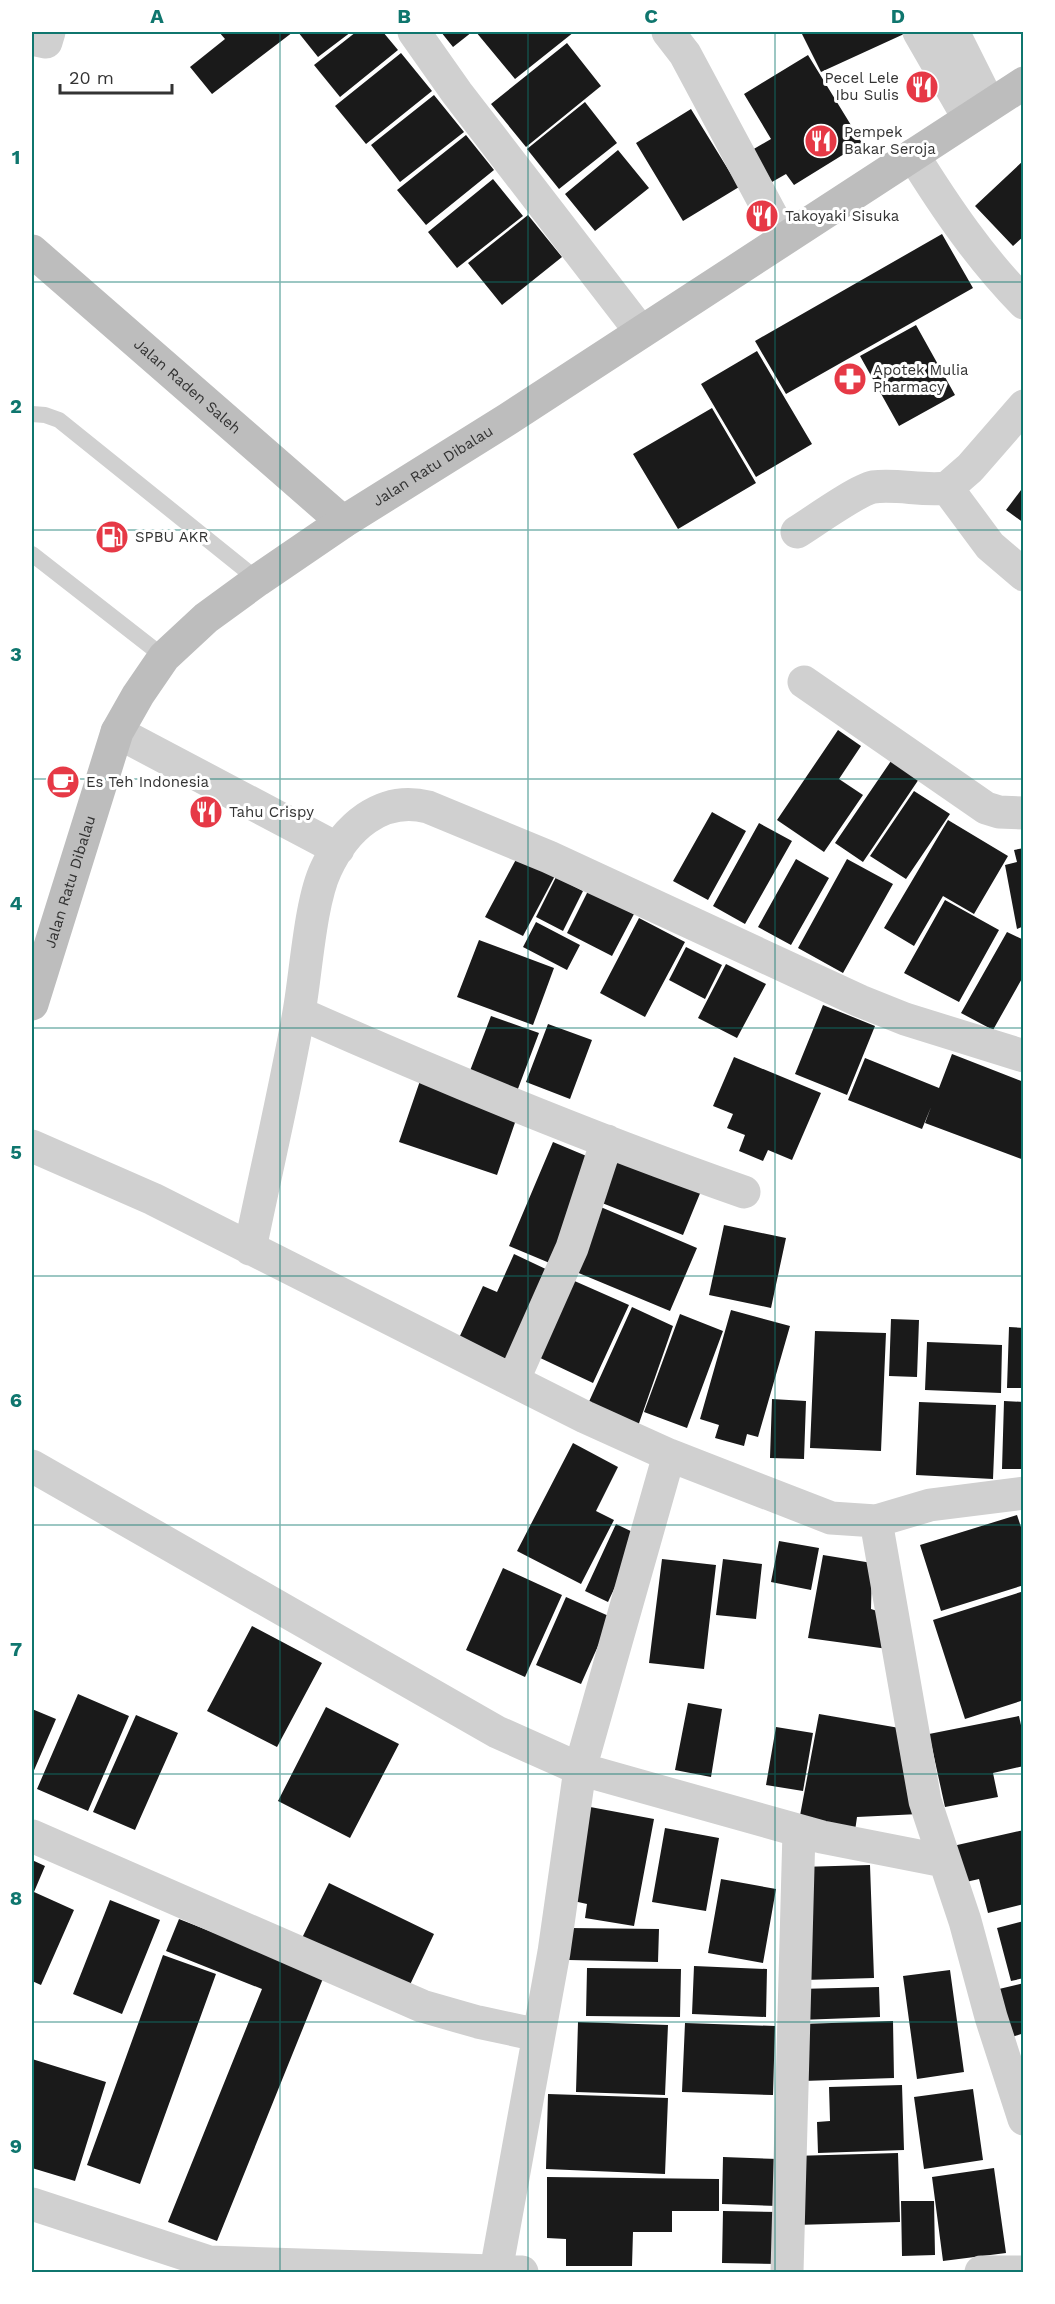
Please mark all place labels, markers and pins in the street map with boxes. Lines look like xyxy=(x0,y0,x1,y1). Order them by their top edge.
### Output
place label: Pecel Lele Ibu Sulis xyxy=(824,69,899,104)
restaurant icon: Pecel Lele Ibu Sulis xyxy=(904,69,940,105)
restaurant icon: Pempek Bakar Seroja xyxy=(803,123,839,159)
place label: Pempek Bakar Seroja xyxy=(844,123,936,158)
restaurant icon: Takoyaki Sisuka xyxy=(744,198,780,234)
place label: Takoyaki Sisuka xyxy=(785,207,900,225)
pharmacy icon: Apotek Mulia Pharmacy xyxy=(832,361,868,397)
place label: Apotek Mulia Pharmacy xyxy=(873,361,969,396)
fuel station icon: SPBU AKR xyxy=(94,519,130,555)
place label: SPBU AKR xyxy=(135,528,208,546)
cafe icon: Es Teh Indonesia xyxy=(45,764,81,800)
place label: Es Teh Indonesia xyxy=(86,773,210,791)
restaurant icon: Tahu Crispy xyxy=(188,794,224,830)
place label: Tahu Crispy xyxy=(229,803,314,821)

